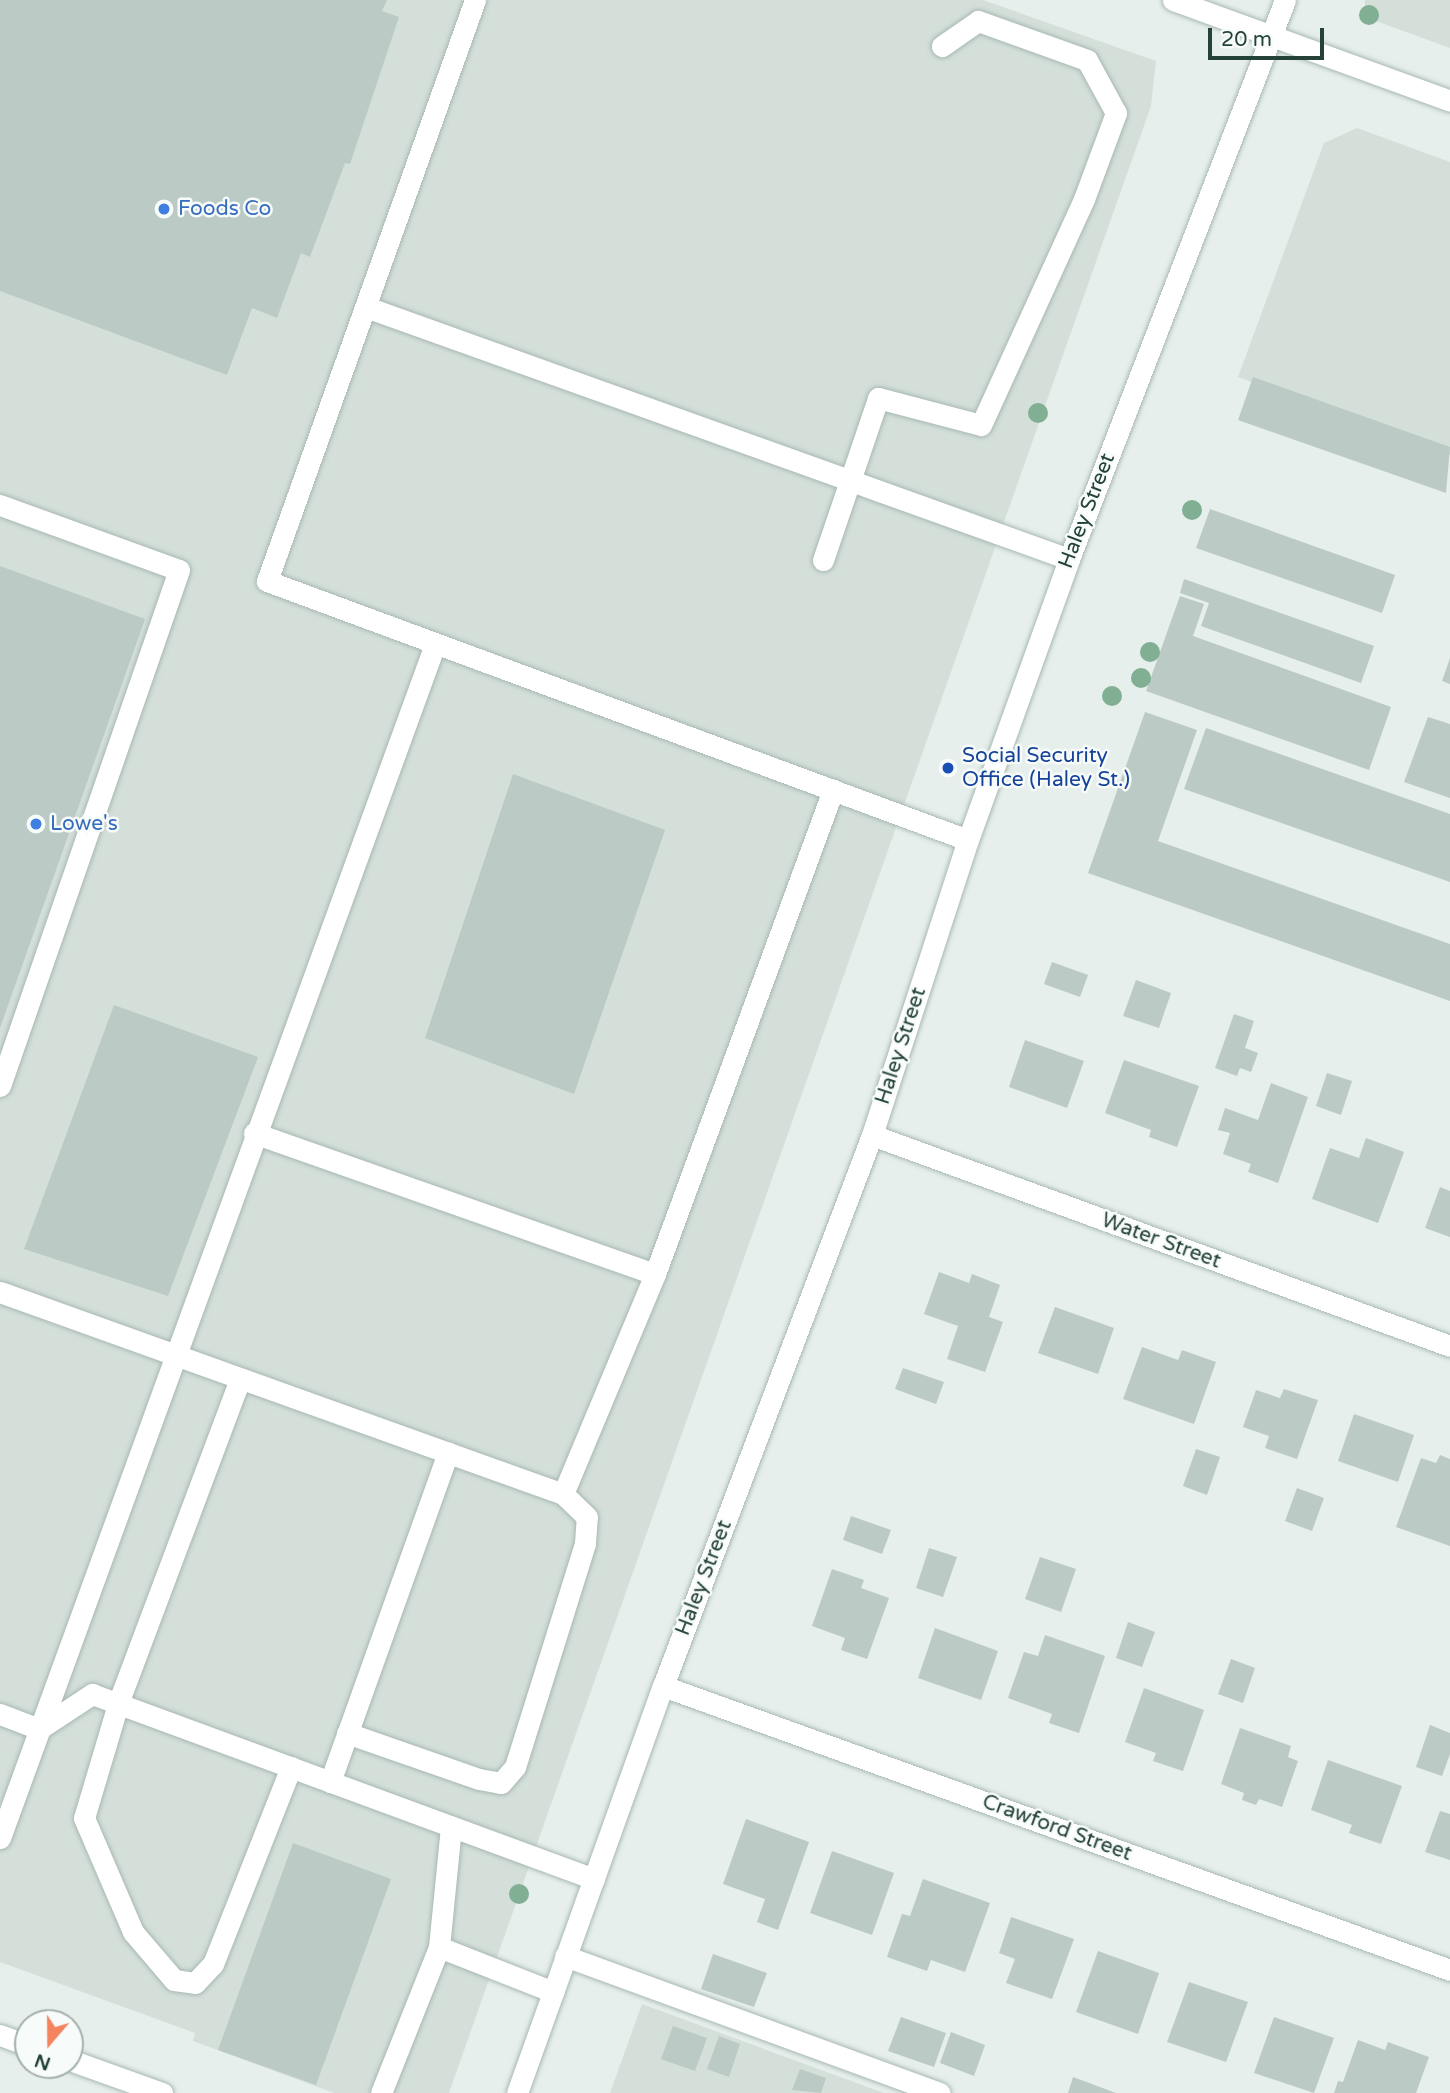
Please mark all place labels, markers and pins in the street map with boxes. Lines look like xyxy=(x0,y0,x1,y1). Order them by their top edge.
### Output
place label: Foods Co xyxy=(178,196,271,222)
marker: Foods Co xyxy=(156,201,172,217)
place label: Social Security Office (Haley St.) xyxy=(962,743,1130,793)
marker: Social Security Office (Haley St.) xyxy=(940,760,956,776)
place label: Lowe's xyxy=(50,811,118,837)
marker: Lowe's xyxy=(28,816,44,832)

